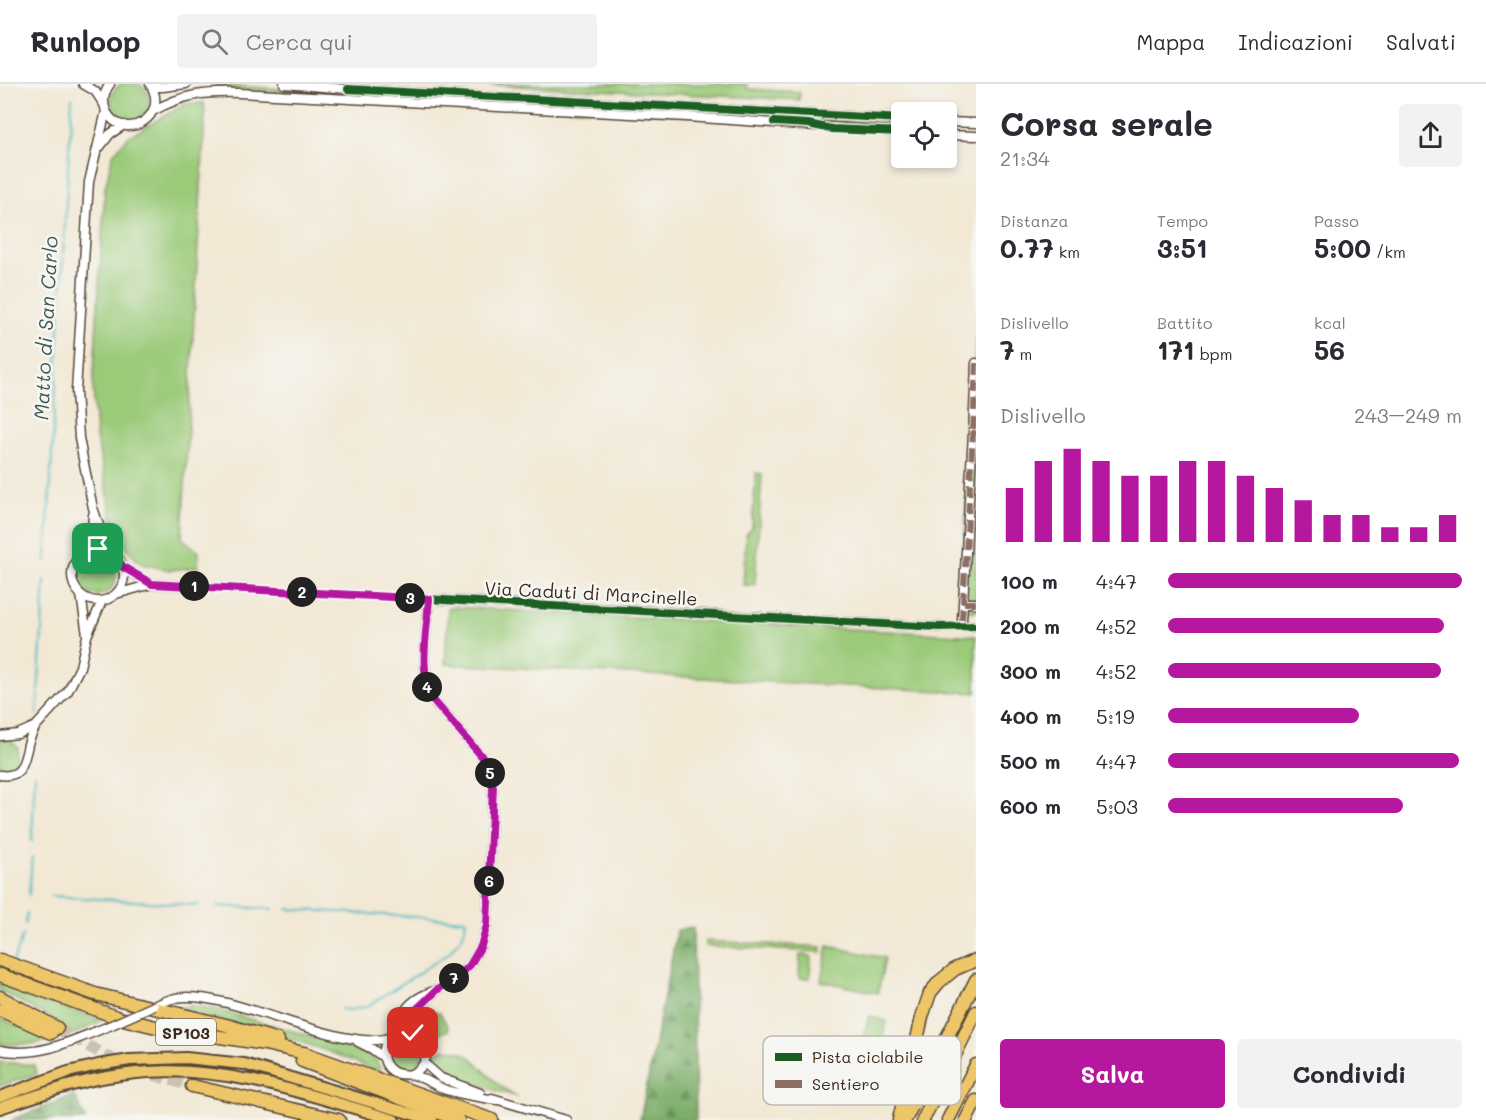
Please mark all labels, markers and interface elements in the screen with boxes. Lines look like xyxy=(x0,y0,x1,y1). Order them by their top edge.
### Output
search box xyxy=(177,14,597,68)
text: Runloop xyxy=(30,23,141,59)
icon: search xyxy=(198,25,231,58)
text: Cerca qui xyxy=(246,27,353,56)
text: Mappa xyxy=(1137,28,1205,55)
text: Indicazioni xyxy=(1238,28,1353,55)
text: Salvati xyxy=(1386,28,1456,55)
text: Corsa serale xyxy=(1000,101,1213,144)
map controls xyxy=(891,102,957,168)
button: locate xyxy=(891,102,957,168)
button: share xyxy=(1399,104,1462,167)
text: 21:34 xyxy=(1000,145,1050,171)
text: Distanza xyxy=(1000,210,1068,231)
text: Tempo xyxy=(1157,210,1208,231)
text: Passo xyxy=(1314,210,1359,231)
text: 0.77 xyxy=(1000,231,1054,265)
text: 3:51 xyxy=(1157,231,1208,265)
text: 5:00 xyxy=(1314,231,1371,265)
water label: Matto di San Carlo xyxy=(27,235,63,421)
text: km xyxy=(1054,241,1080,262)
text: /km xyxy=(1371,241,1406,262)
text: Dislivello xyxy=(1000,312,1068,333)
text: Battito xyxy=(1157,312,1212,333)
text: kcal xyxy=(1314,312,1346,333)
text: 7 xyxy=(1000,333,1014,367)
text: 171 xyxy=(1157,333,1195,367)
text: 56 xyxy=(1314,333,1345,367)
text: m xyxy=(1014,343,1032,364)
text: bpm xyxy=(1195,343,1232,364)
text: Dislivello xyxy=(1000,402,1086,428)
text: 243–249 m xyxy=(1354,402,1462,428)
pin xyxy=(72,523,123,574)
icon: arrive xyxy=(81,532,114,565)
text: 100 m xyxy=(1000,568,1058,594)
text: 4:47 xyxy=(1096,568,1137,594)
pin: 1 xyxy=(179,571,209,601)
text: 1 xyxy=(190,575,198,596)
street label: Via Caduti di Marcinelle xyxy=(484,575,698,611)
pin: 2 xyxy=(287,577,317,607)
text: 2 xyxy=(298,581,306,602)
pin: 3 xyxy=(395,583,425,613)
text: 3 xyxy=(405,587,415,608)
text: 200 m xyxy=(1000,613,1060,639)
text: 4:52 xyxy=(1096,613,1137,639)
text: 300 m xyxy=(1000,658,1061,684)
text: 4:52 xyxy=(1096,658,1137,684)
pin: 4 xyxy=(412,672,442,702)
text: 4 xyxy=(422,676,432,697)
text: 400 m xyxy=(1000,703,1061,729)
text: 5:19 xyxy=(1096,703,1135,729)
text: 500 m xyxy=(1000,748,1060,774)
text: 4:47 xyxy=(1096,748,1137,774)
pin: 5 xyxy=(475,758,505,788)
text: 5 xyxy=(485,762,495,783)
text: 600 m xyxy=(1000,793,1061,819)
text: 5:03 xyxy=(1096,793,1138,819)
pin: 6 xyxy=(474,866,504,896)
text: 6 xyxy=(484,870,494,891)
pin: 7 xyxy=(439,963,469,993)
text: 7 xyxy=(450,967,458,988)
pin xyxy=(387,1007,438,1058)
icon: check xyxy=(396,1016,429,1049)
road number: SP103 xyxy=(156,1019,216,1045)
legend xyxy=(763,1036,961,1105)
button: Salva xyxy=(1000,1039,1225,1108)
button: Condividi xyxy=(1237,1039,1462,1108)
text: Pista ciclabile xyxy=(812,1046,923,1067)
text: Sentiero xyxy=(812,1073,879,1094)

